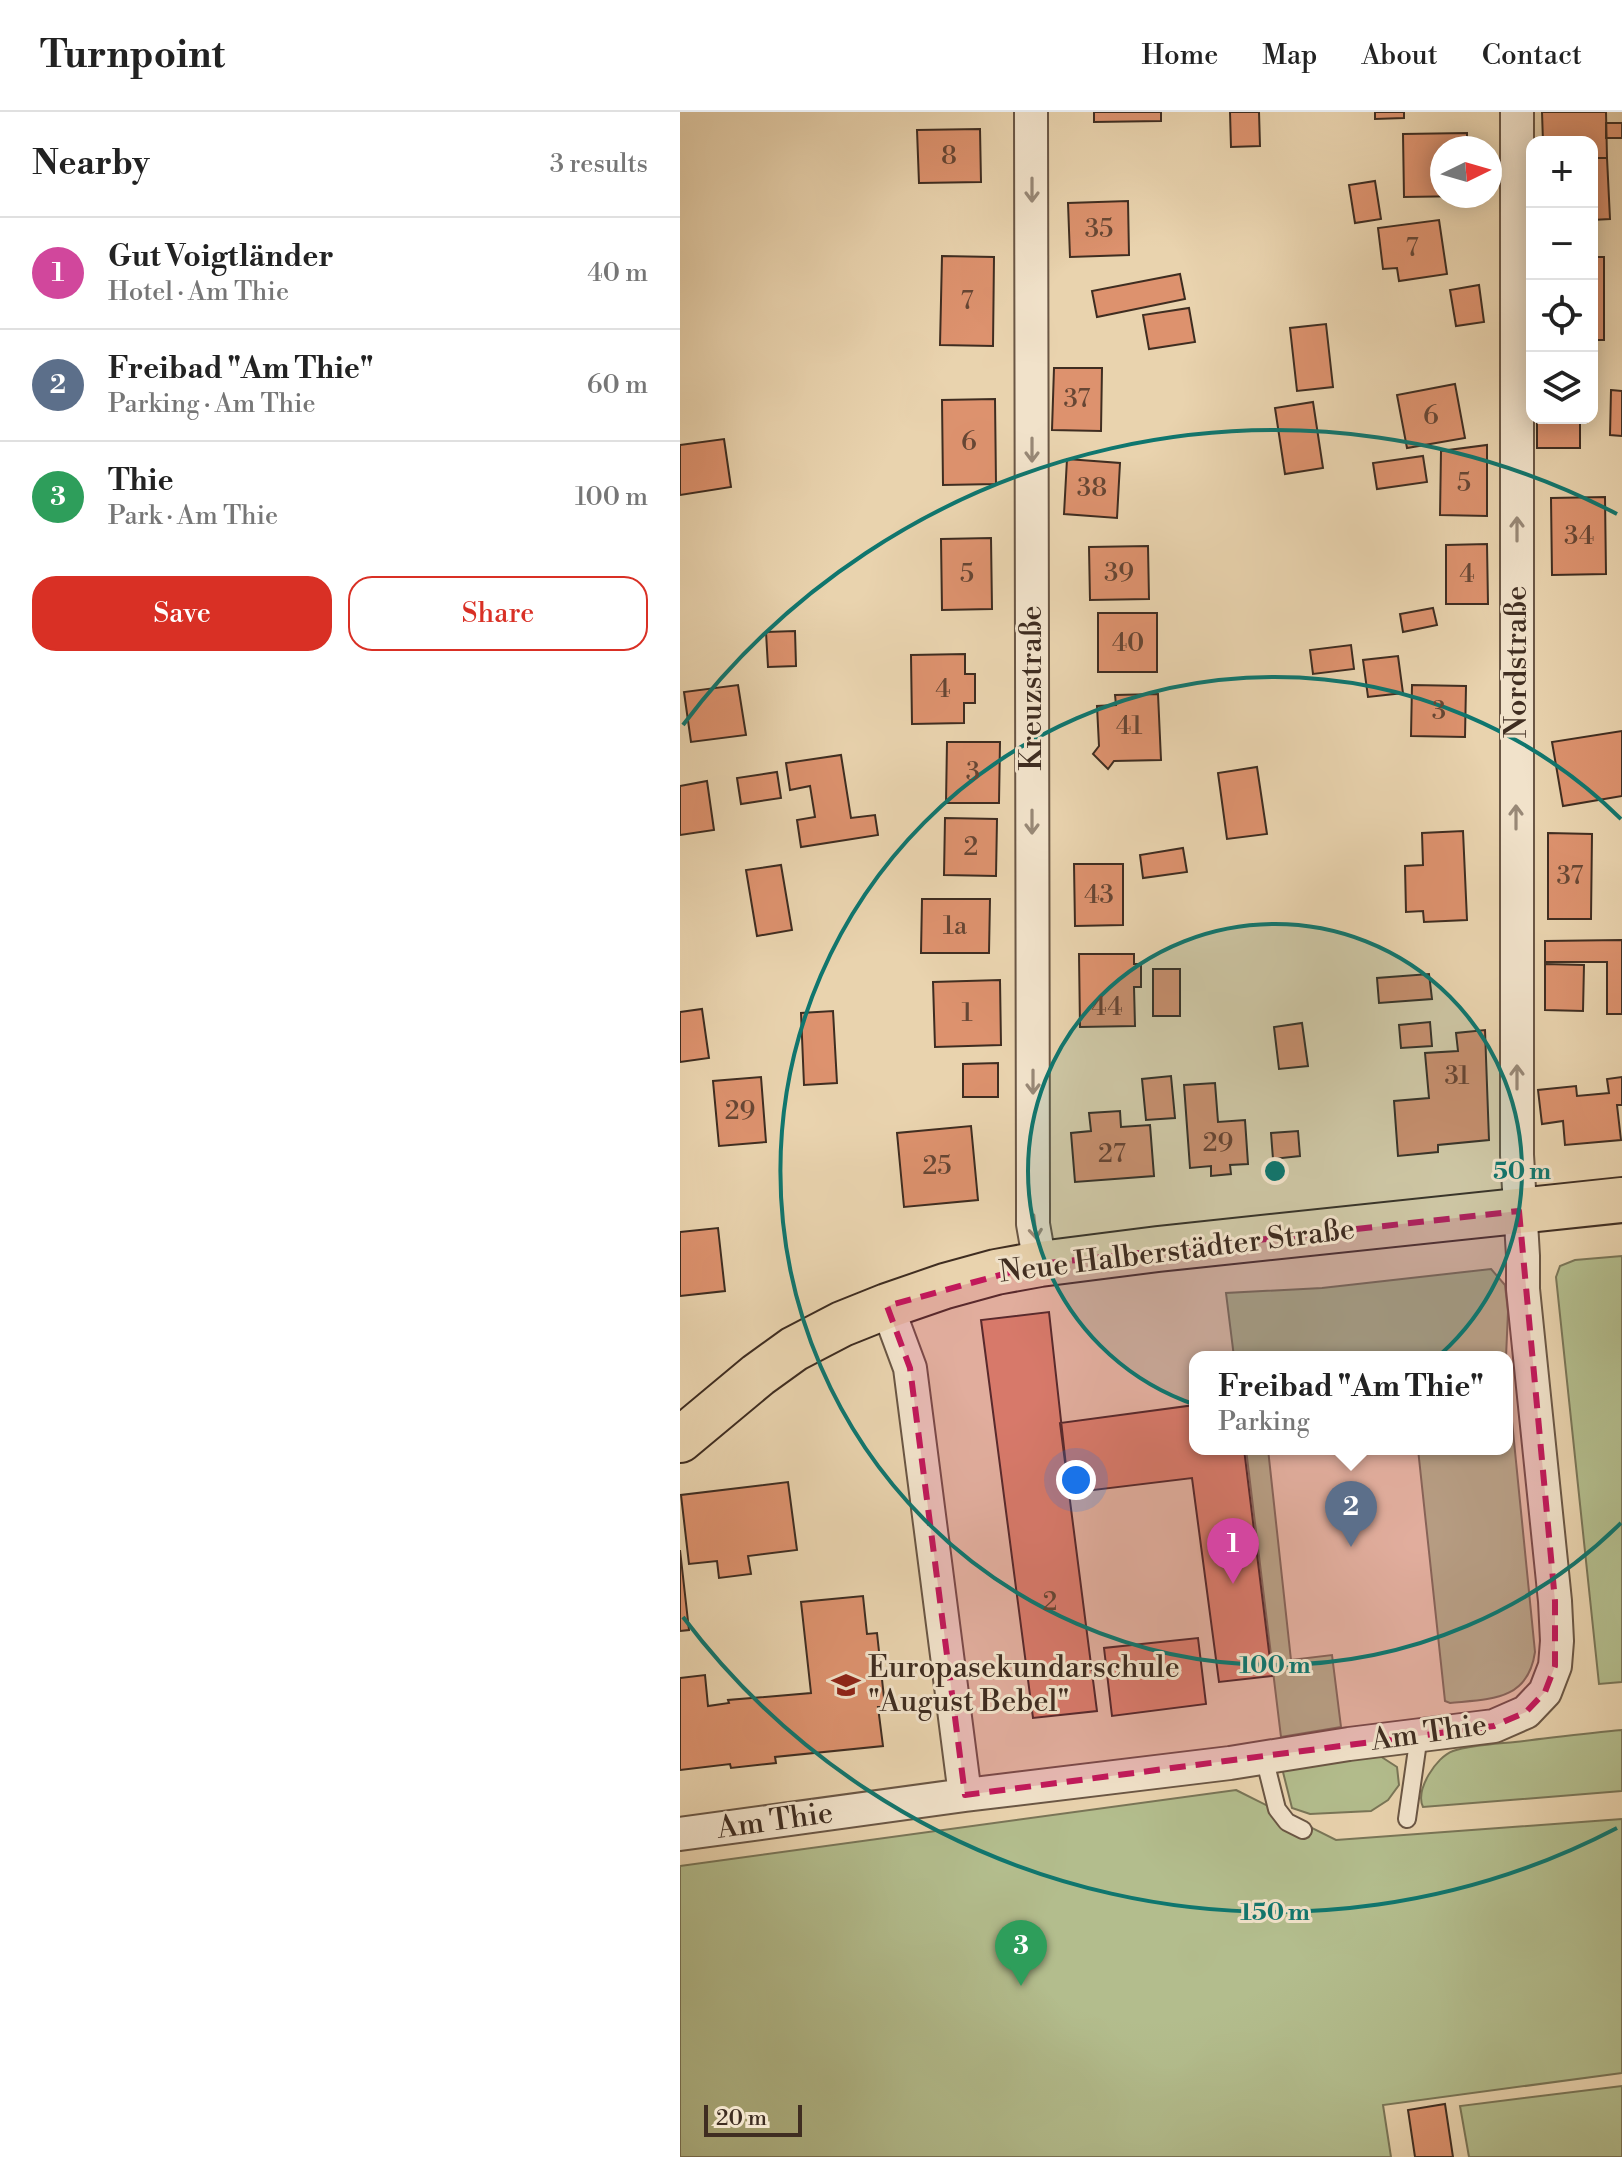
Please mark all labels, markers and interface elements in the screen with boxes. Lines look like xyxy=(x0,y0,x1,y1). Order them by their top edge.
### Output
text: Turnpoint xyxy=(40,32,225,79)
text: Home xyxy=(1142,38,1218,73)
text: Map xyxy=(1262,38,1317,73)
text: About xyxy=(1361,38,1438,73)
text: Contact xyxy=(1482,38,1582,73)
north arrow xyxy=(1430,136,1502,208)
map controls xyxy=(1526,136,1598,424)
button: + xyxy=(1526,136,1598,208)
house number: 8 xyxy=(941,140,957,172)
text: Nearby xyxy=(32,143,150,185)
text: 3 results xyxy=(550,148,648,180)
one-way arrow xyxy=(1024,176,1040,203)
button: − xyxy=(1526,208,1598,280)
house number: 35 xyxy=(1085,213,1113,245)
house number: 7 xyxy=(1405,232,1419,264)
text: Gut Voigtländer xyxy=(108,238,334,276)
text: 1 xyxy=(52,257,64,289)
text: 40 m xyxy=(587,257,648,289)
text: Hotel · Am Thie xyxy=(108,276,289,308)
button: locate xyxy=(1526,280,1598,352)
house number: 7 xyxy=(960,285,974,317)
text: Freibad "Am Thie" xyxy=(108,350,373,388)
button: layers xyxy=(1526,352,1598,424)
text: 2 xyxy=(50,369,66,401)
text: 60 m xyxy=(587,369,648,401)
house number: 37 xyxy=(1064,383,1090,415)
text: Parking · Am Thie xyxy=(108,388,316,420)
house number: 6 xyxy=(1423,400,1439,432)
house number: 6 xyxy=(961,426,977,458)
one-way arrow xyxy=(1024,436,1040,463)
text: Thie xyxy=(108,462,174,500)
house number: 5 xyxy=(1457,467,1471,499)
house number: 38 xyxy=(1077,472,1107,504)
text: 3 xyxy=(50,481,66,513)
text: 100 m xyxy=(575,481,648,513)
text: Park · Am Thie xyxy=(108,500,278,532)
one-way arrow xyxy=(1509,516,1525,543)
house number: 34 xyxy=(1564,520,1594,552)
house number: 39 xyxy=(1104,557,1134,589)
house number: 5 xyxy=(960,558,974,590)
house number: 4 xyxy=(1459,558,1475,590)
button: Save xyxy=(32,576,332,651)
button: Share xyxy=(348,576,648,651)
street label: Nordstraße xyxy=(1498,586,1536,738)
street label: Kreuzstraße xyxy=(1013,605,1051,771)
house number: 40 xyxy=(1112,627,1144,659)
house number: 4 xyxy=(935,673,951,705)
house number: 3 xyxy=(1432,695,1446,727)
house number: 41 xyxy=(1116,710,1142,742)
house number: 3 xyxy=(966,756,980,788)
one-way arrow xyxy=(1508,804,1524,831)
one-way arrow xyxy=(1024,808,1040,835)
house number: 2 xyxy=(964,831,978,863)
house number: 37 xyxy=(1557,860,1583,892)
house number: 43 xyxy=(1084,879,1114,911)
house number: 1a xyxy=(943,910,968,942)
house number: 44 xyxy=(1091,991,1123,1023)
house number: 1 xyxy=(961,997,973,1029)
house number: 31 xyxy=(1445,1060,1469,1092)
one-way arrow xyxy=(1509,1064,1525,1091)
one-way arrow xyxy=(1025,1068,1041,1095)
house number: 29 xyxy=(725,1095,755,1127)
house number: 29 xyxy=(1203,1127,1233,1159)
house number: 27 xyxy=(1098,1138,1126,1170)
house number: 25 xyxy=(922,1150,952,1182)
centre of rings xyxy=(1261,1157,1289,1185)
text: 50 m xyxy=(1493,1157,1551,1187)
street label: Neue Halberstädter Straße xyxy=(997,1210,1357,1292)
one-way arrow xyxy=(1027,1213,1042,1240)
popup xyxy=(1189,1351,1513,1455)
text: Freibad "Am Thie" xyxy=(1218,1368,1484,1406)
text: Parking xyxy=(1218,1406,1310,1438)
your location xyxy=(1056,1460,1096,1500)
pin: 2 xyxy=(1325,1481,1377,1547)
pin: 1 xyxy=(1207,1518,1259,1584)
house number: 2 xyxy=(1043,1586,1057,1618)
place label: Europasekundarschule "August Bebel" xyxy=(868,1649,1180,1721)
text: 100 m xyxy=(1239,1651,1311,1681)
school or university icon: Europasekundarschule "August Bebel" xyxy=(831,1670,861,1700)
street label: Am Thie xyxy=(1368,1706,1489,1760)
street label: Am Thie xyxy=(714,1794,835,1848)
text: 150 m xyxy=(1240,1898,1310,1928)
pin: 3 xyxy=(995,1920,1047,1986)
scale bar xyxy=(704,2101,802,2137)
text: 20 m xyxy=(716,2105,767,2132)

